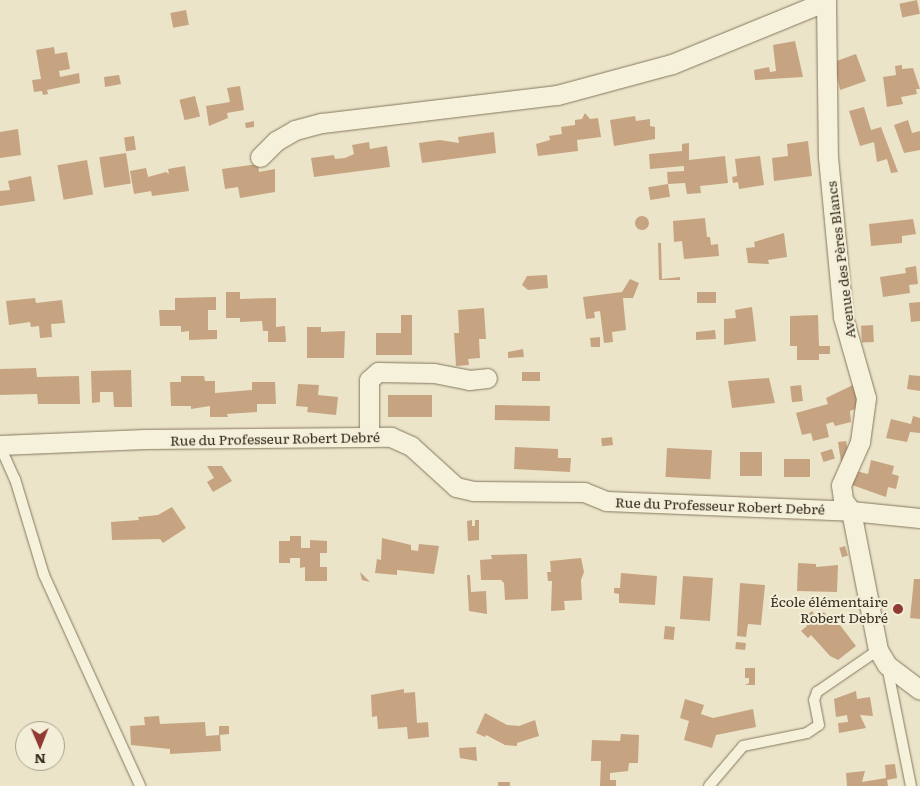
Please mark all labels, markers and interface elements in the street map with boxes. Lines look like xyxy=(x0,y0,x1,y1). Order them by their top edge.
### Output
street label: Avenue des Pères Blancs xyxy=(822,180,858,340)
street label: Rue du Professeur Robert Debré xyxy=(170,428,380,448)
street label: Rue du Professeur Robert Debré xyxy=(615,493,825,517)
place label: École élémentaire Robert Debré xyxy=(770,593,888,626)
marker: École élémentaire Robert Debré xyxy=(892,603,904,615)
north arrow xyxy=(15,721,65,771)
text: N xyxy=(34,750,46,770)

